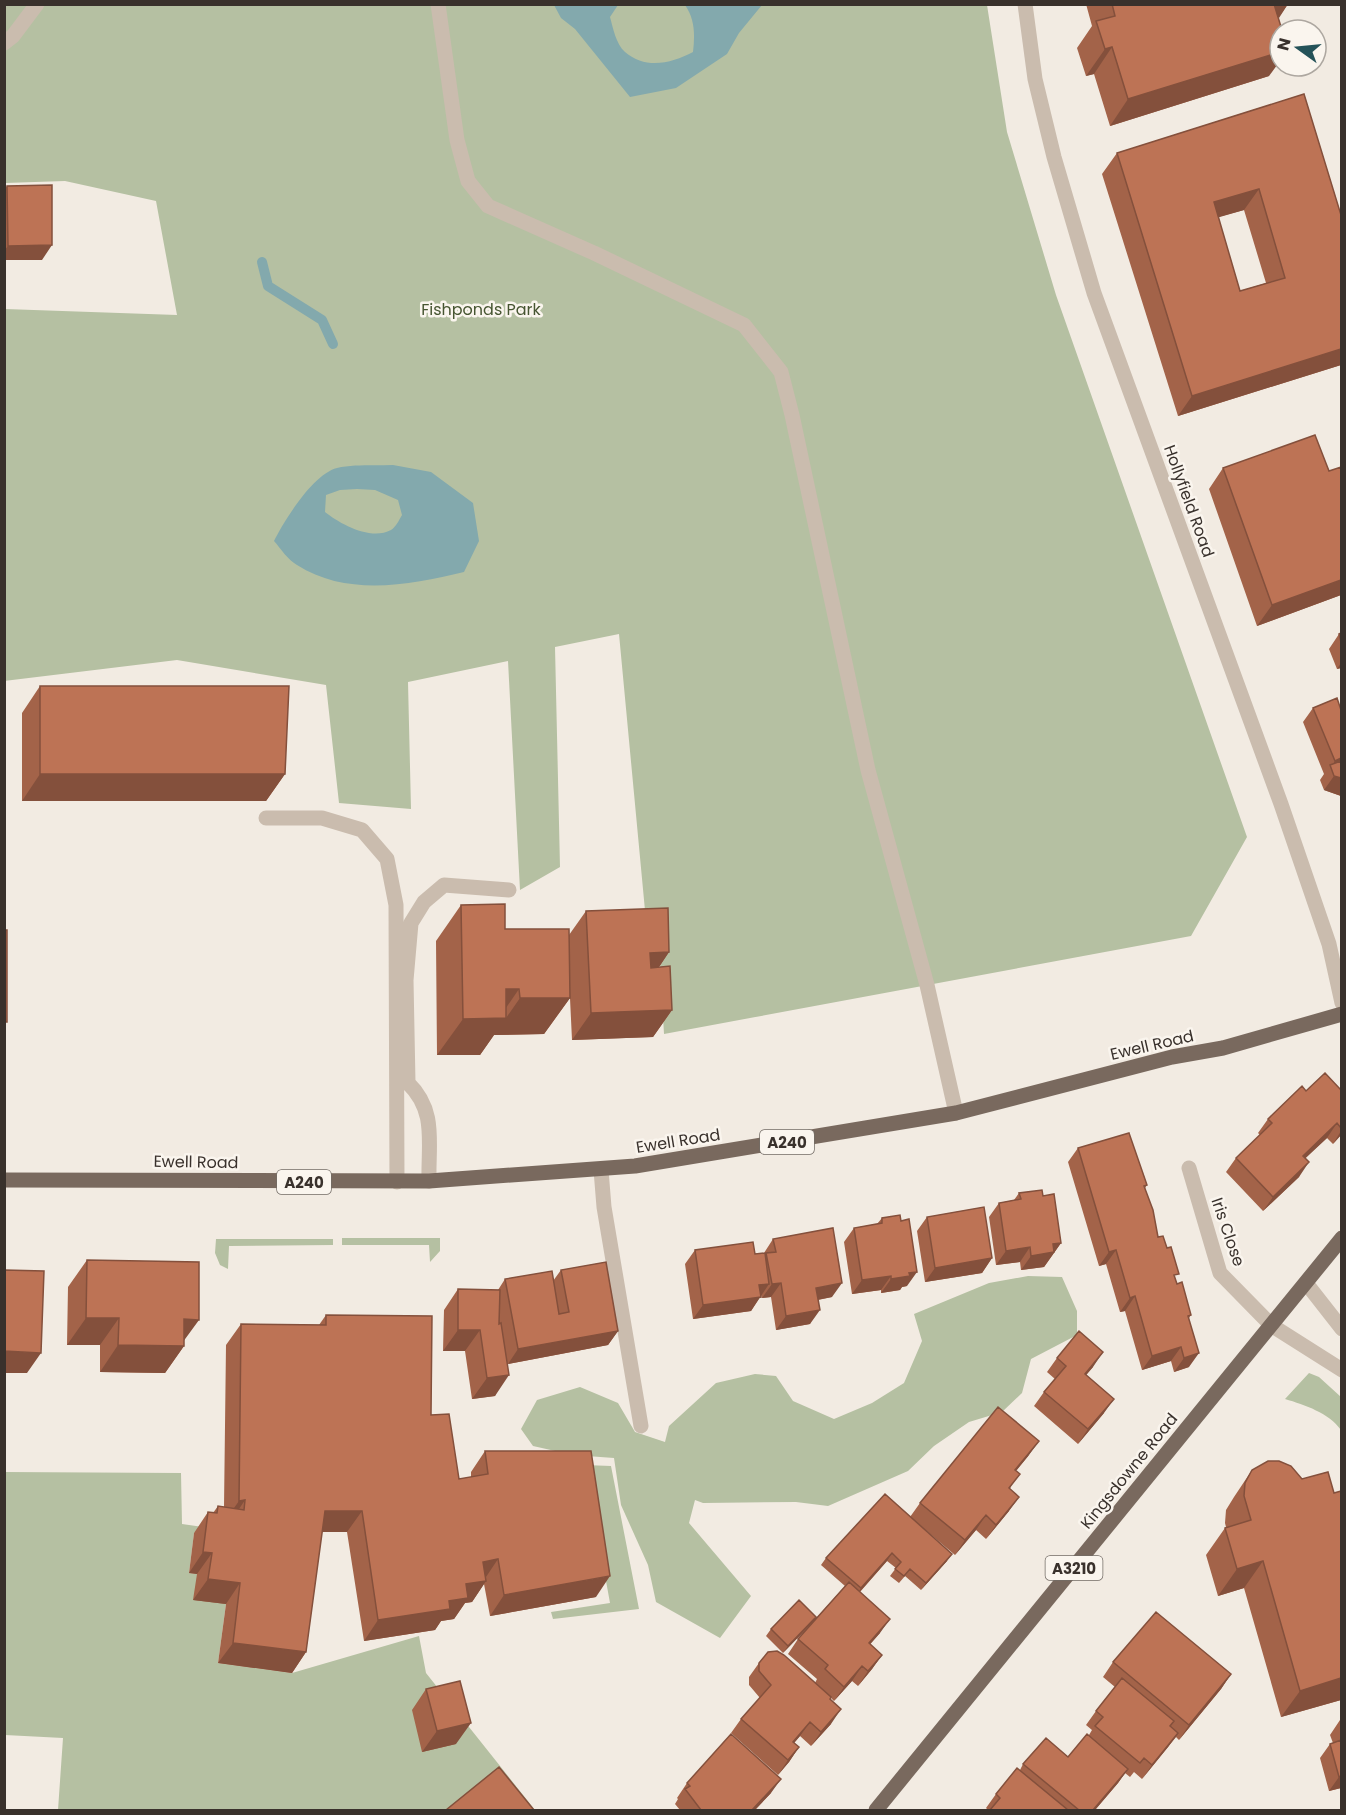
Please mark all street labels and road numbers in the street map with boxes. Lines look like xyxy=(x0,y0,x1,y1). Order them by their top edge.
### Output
street label: Hollyfield Road xyxy=(1158,442,1220,560)
street label: Ewell Road xyxy=(1108,1024,1196,1066)
street label: Ewell Road xyxy=(634,1123,722,1159)
road number: A240 xyxy=(760,1130,814,1154)
street label: Ewell Road xyxy=(153,1150,239,1174)
road number: A240 xyxy=(277,1170,331,1194)
street label: Iris Close xyxy=(1206,1195,1250,1270)
street label: Kingsdowne Road xyxy=(1075,1408,1183,1534)
road number: A3210 xyxy=(1046,1556,1102,1580)

